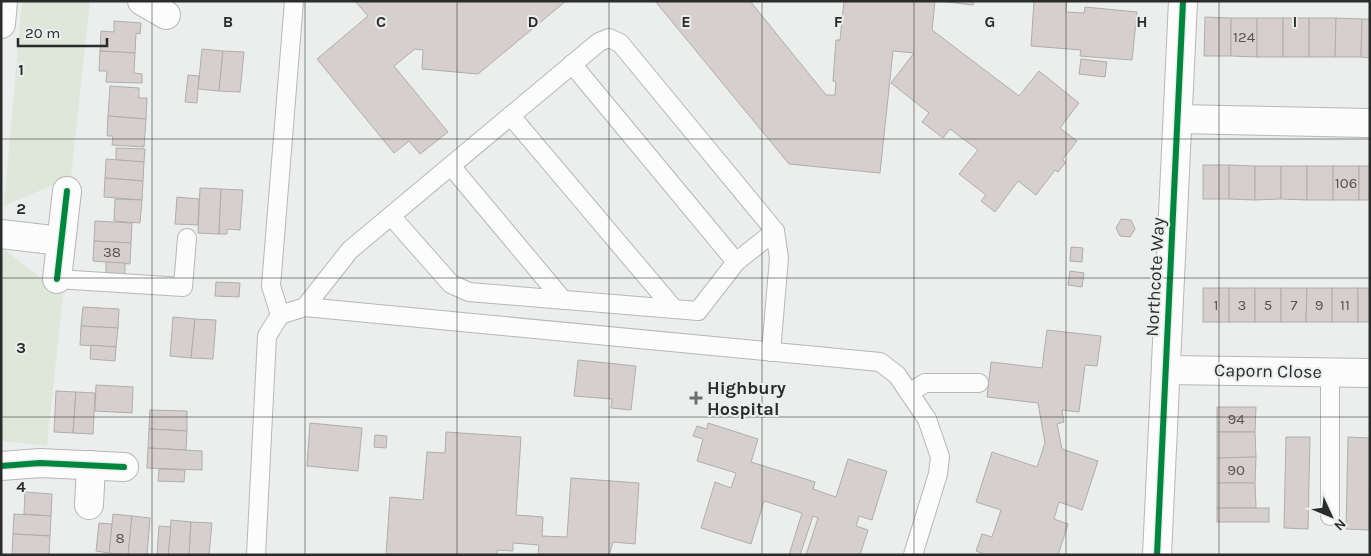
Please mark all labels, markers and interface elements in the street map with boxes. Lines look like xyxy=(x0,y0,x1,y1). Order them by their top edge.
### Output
text: B xyxy=(223,12,233,31)
text: C xyxy=(376,12,386,31)
text: D xyxy=(528,12,539,31)
text: E xyxy=(681,12,691,31)
text: F xyxy=(834,12,843,31)
text: G xyxy=(985,12,995,31)
text: H xyxy=(1136,12,1148,31)
text: I xyxy=(1293,12,1297,31)
scale bar xyxy=(18,15,106,47)
text: 20 m xyxy=(25,24,60,42)
house number: 124 xyxy=(1233,28,1256,46)
text: 1 xyxy=(18,60,24,79)
house number: 106 xyxy=(1335,174,1357,192)
text: 2 xyxy=(16,199,26,218)
street label: Northcote Way xyxy=(1141,216,1169,337)
house number: 38 xyxy=(103,243,121,261)
house number: 1 xyxy=(1214,296,1218,314)
house number: 3 xyxy=(1238,296,1246,314)
house number: 5 xyxy=(1264,296,1272,314)
house number: 7 xyxy=(1290,296,1298,314)
house number: 9 xyxy=(1315,296,1323,314)
house number: 11 xyxy=(1340,296,1350,314)
text: 3 xyxy=(16,338,26,357)
street label: Caporn Close xyxy=(1214,359,1322,383)
place label: Highbury Hospital xyxy=(707,377,786,420)
marker: Highbury Hospital xyxy=(689,391,703,405)
house number: 94 xyxy=(1227,410,1245,428)
house number: 90 xyxy=(1227,461,1245,479)
text: 4 xyxy=(16,477,26,496)
north arrow xyxy=(1306,491,1356,541)
text: N xyxy=(1330,515,1350,534)
house number: 8 xyxy=(115,529,125,547)

